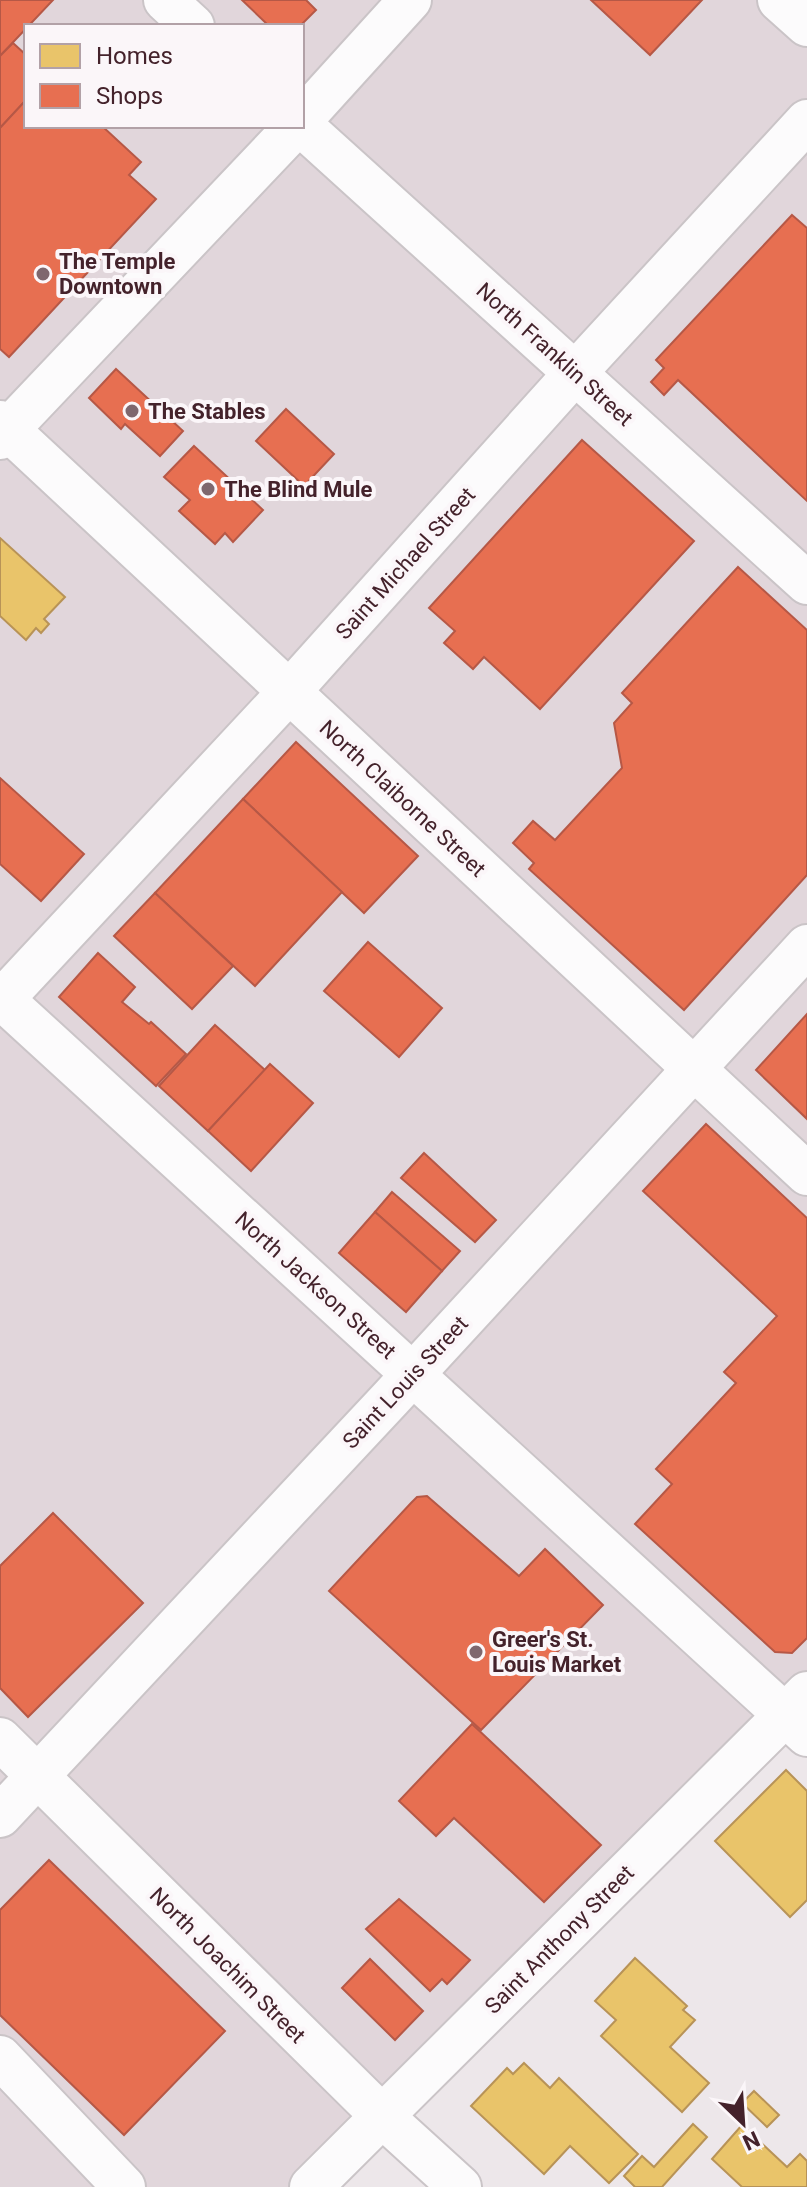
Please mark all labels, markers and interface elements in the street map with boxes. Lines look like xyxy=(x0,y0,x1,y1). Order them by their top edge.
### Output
legend xyxy=(24,24,304,128)
text: Homes xyxy=(96,42,173,70)
text: Shops xyxy=(96,82,163,110)
place label: The Temple Downtown xyxy=(59,249,176,299)
marker: The Temple Downtown xyxy=(34,265,52,283)
street label: North Franklin Street xyxy=(471,278,638,431)
place label: The Stables xyxy=(148,399,265,424)
marker: The Stables xyxy=(123,402,141,420)
place label: The Blind Mule xyxy=(224,477,373,502)
marker: The Blind Mule xyxy=(199,480,217,498)
street label: Saint Michael Street xyxy=(331,482,480,644)
street label: North Claiborne Street xyxy=(315,715,491,882)
street label: North Jackson Street xyxy=(230,1207,401,1364)
street label: Saint Louis Street xyxy=(338,1311,473,1454)
place label: Greer's St. Louis Market xyxy=(492,1627,622,1677)
marker: Greer's St. Louis Market xyxy=(467,1643,485,1661)
street label: Saint Anthony Street xyxy=(480,1860,639,2019)
street label: North Joachim Street xyxy=(145,1882,311,2048)
north arrow xyxy=(703,2083,783,2163)
text: N xyxy=(739,2126,764,2155)

